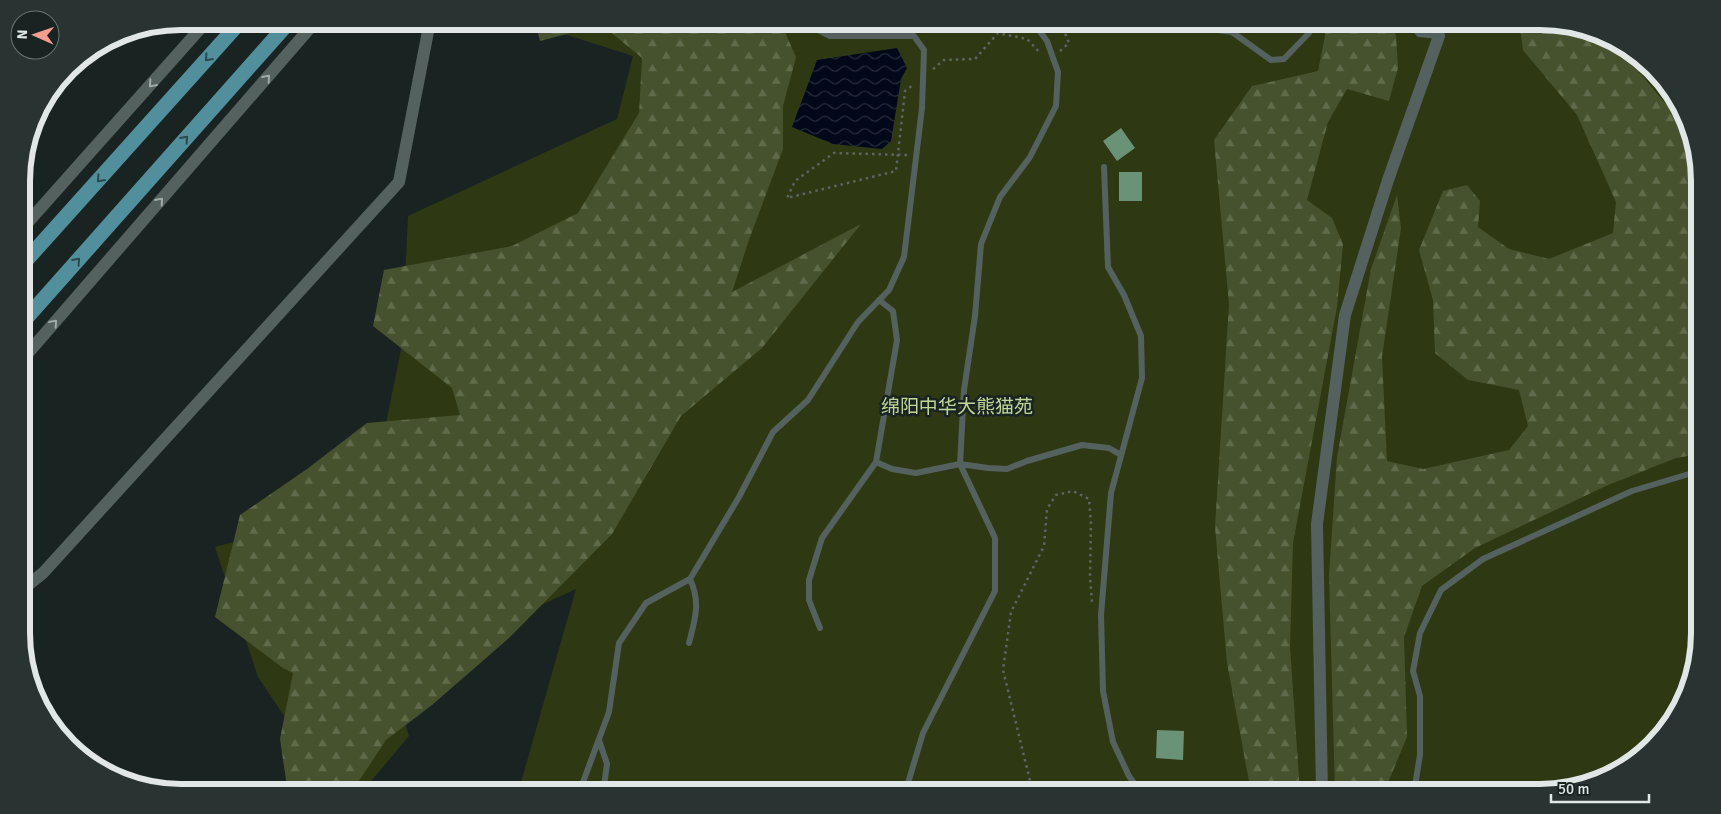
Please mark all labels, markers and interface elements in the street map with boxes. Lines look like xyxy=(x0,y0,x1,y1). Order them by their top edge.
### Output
north arrow xyxy=(10,10,60,60)
text: N xyxy=(14,29,31,40)
one-way arrow xyxy=(205,52,214,61)
one-way arrow xyxy=(261,74,270,83)
one-way arrow xyxy=(149,78,157,87)
one-way arrow xyxy=(179,136,188,145)
one-way arrow xyxy=(96,173,105,182)
one-way arrow xyxy=(155,197,164,206)
one-way arrow xyxy=(72,257,81,266)
one-way arrow xyxy=(48,320,57,329)
park label: 绵阳中华大熊猫苑 xyxy=(881,395,1033,419)
scale bar xyxy=(1551,772,1648,804)
text: 50 m xyxy=(1558,780,1589,798)

